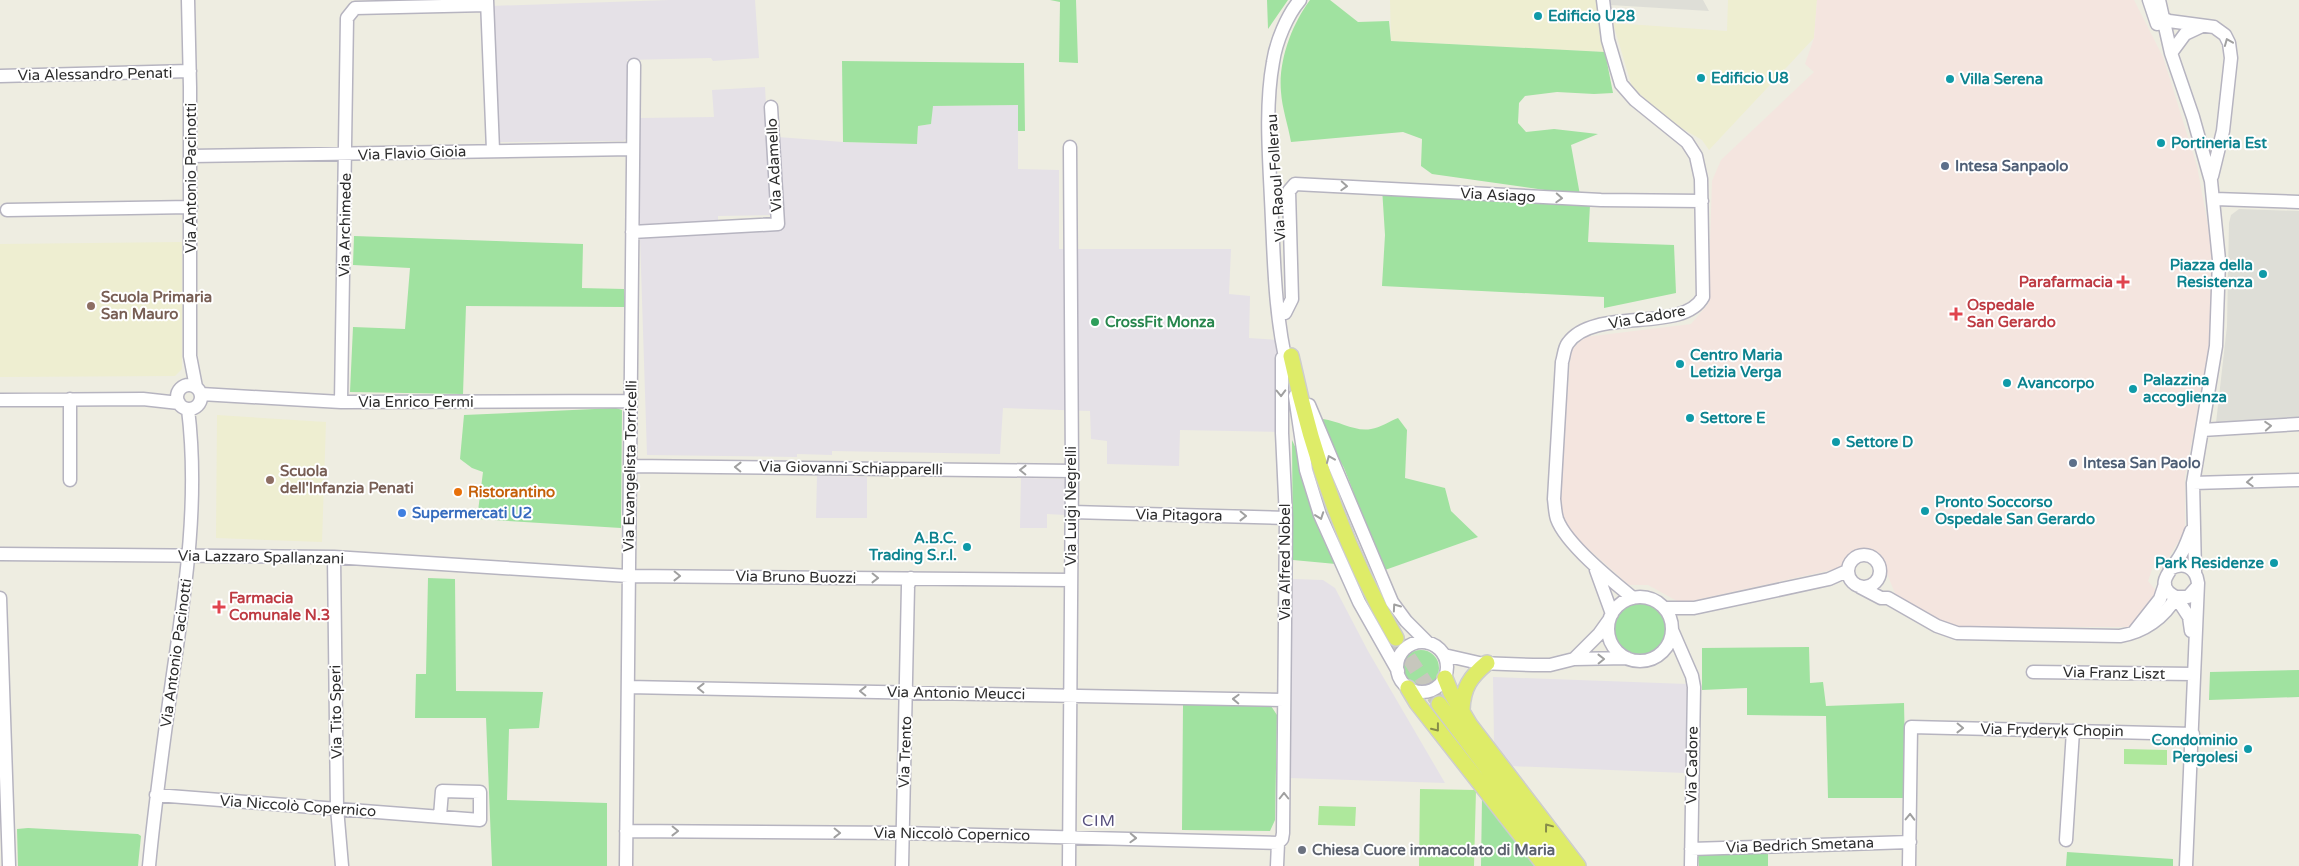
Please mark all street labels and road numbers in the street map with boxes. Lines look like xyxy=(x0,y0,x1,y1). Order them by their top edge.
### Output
street label: Via Alessandro Penati xyxy=(17,64,173,84)
street label: Via Antonio Pacinotti xyxy=(182,103,200,253)
street label: Via Raoul Follerau xyxy=(1263,113,1289,243)
street label: Via Adamello xyxy=(763,118,785,212)
street label: Via Flavio Gioia xyxy=(357,142,467,164)
street label: Via Archimede xyxy=(335,173,355,277)
street label: Via Asiago xyxy=(1460,184,1536,206)
street label: Via Cadore xyxy=(1607,301,1687,333)
street label: Via Evangelista Torricelli xyxy=(620,380,640,552)
street label: Via Enrico Fermi xyxy=(358,393,474,411)
street label: Via Luigi Negrelli xyxy=(1062,446,1080,566)
street label: Via Giovanni Schiapparelli xyxy=(759,457,943,479)
street label: Via Alfred Nobel xyxy=(1276,504,1294,620)
street label: Via Pitagora xyxy=(1135,505,1223,525)
street label: Via Lazzaro Spallanzani xyxy=(178,547,344,567)
street label: Via Bruno Buozzi xyxy=(735,567,857,587)
street label: Via Antonio Pacinotti xyxy=(157,577,195,729)
street label: Via Franz Liszt xyxy=(2063,663,2166,683)
street label: Via Tito Speri xyxy=(326,665,346,759)
street label: Via Antonio Meucci xyxy=(887,683,1025,703)
street label: Via Trento xyxy=(895,716,915,788)
street label: Via Fryderyk Chopin xyxy=(1980,720,2124,740)
street label: Via Cadore xyxy=(1682,726,1702,804)
street label: Via Niccolò Copernico xyxy=(219,792,377,820)
street label: Via Niccolò Copernico xyxy=(874,824,1030,844)
street label: Via Bedrich Smetana xyxy=(1726,833,1874,857)

